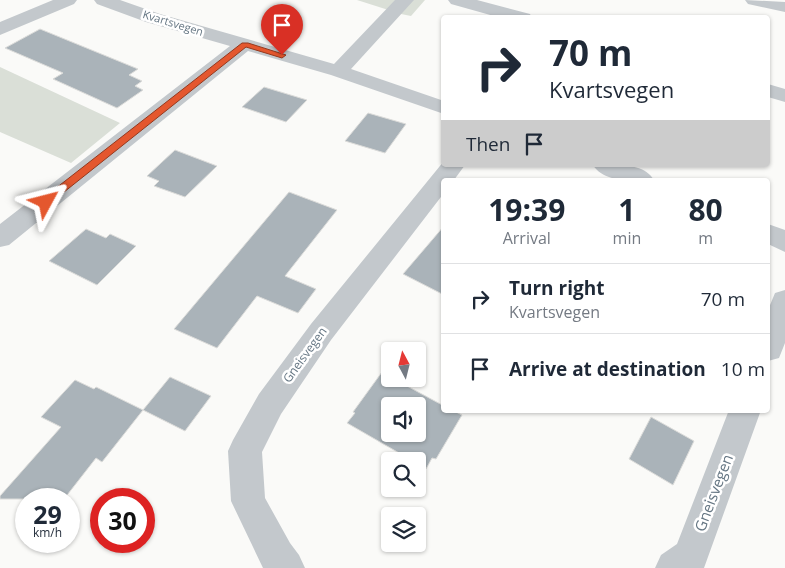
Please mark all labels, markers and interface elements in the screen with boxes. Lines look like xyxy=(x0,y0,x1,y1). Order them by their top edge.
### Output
pin xyxy=(261,4,303,55)
street label: Kvartsvegen xyxy=(141,6,205,39)
icon: arrive xyxy=(268,11,296,39)
text: 70 m xyxy=(549,29,632,76)
icon: right xyxy=(466,35,531,100)
text: Kvartsvegen xyxy=(549,74,674,104)
icon: arrive xyxy=(520,130,548,158)
text: Then xyxy=(466,131,510,157)
position arrow xyxy=(19,175,71,227)
text: 19:39 xyxy=(488,189,565,230)
text: 1 xyxy=(618,189,635,230)
text: 80 xyxy=(688,189,723,230)
text: Arrival xyxy=(503,227,551,249)
text: min xyxy=(613,227,641,249)
text: m xyxy=(698,227,713,249)
text: Turn right xyxy=(509,275,604,301)
icon: right xyxy=(466,285,494,313)
text: 70 m xyxy=(701,286,745,312)
text: Kvartsvegen xyxy=(509,301,600,323)
street label: Gneisvegen xyxy=(279,323,331,386)
north arrow xyxy=(381,342,426,388)
map controls xyxy=(381,342,426,552)
icon: arrive xyxy=(466,355,494,383)
text: Arrive at destination xyxy=(509,356,706,382)
text: 10 m xyxy=(721,356,765,382)
button: sound xyxy=(381,397,426,442)
street label: Gneisvegen xyxy=(689,451,737,534)
button: search xyxy=(381,452,426,497)
speed limit sign: 30 xyxy=(90,488,155,553)
text: 29 xyxy=(33,497,62,531)
button: layers xyxy=(381,507,426,552)
text: km/h xyxy=(33,524,62,541)

